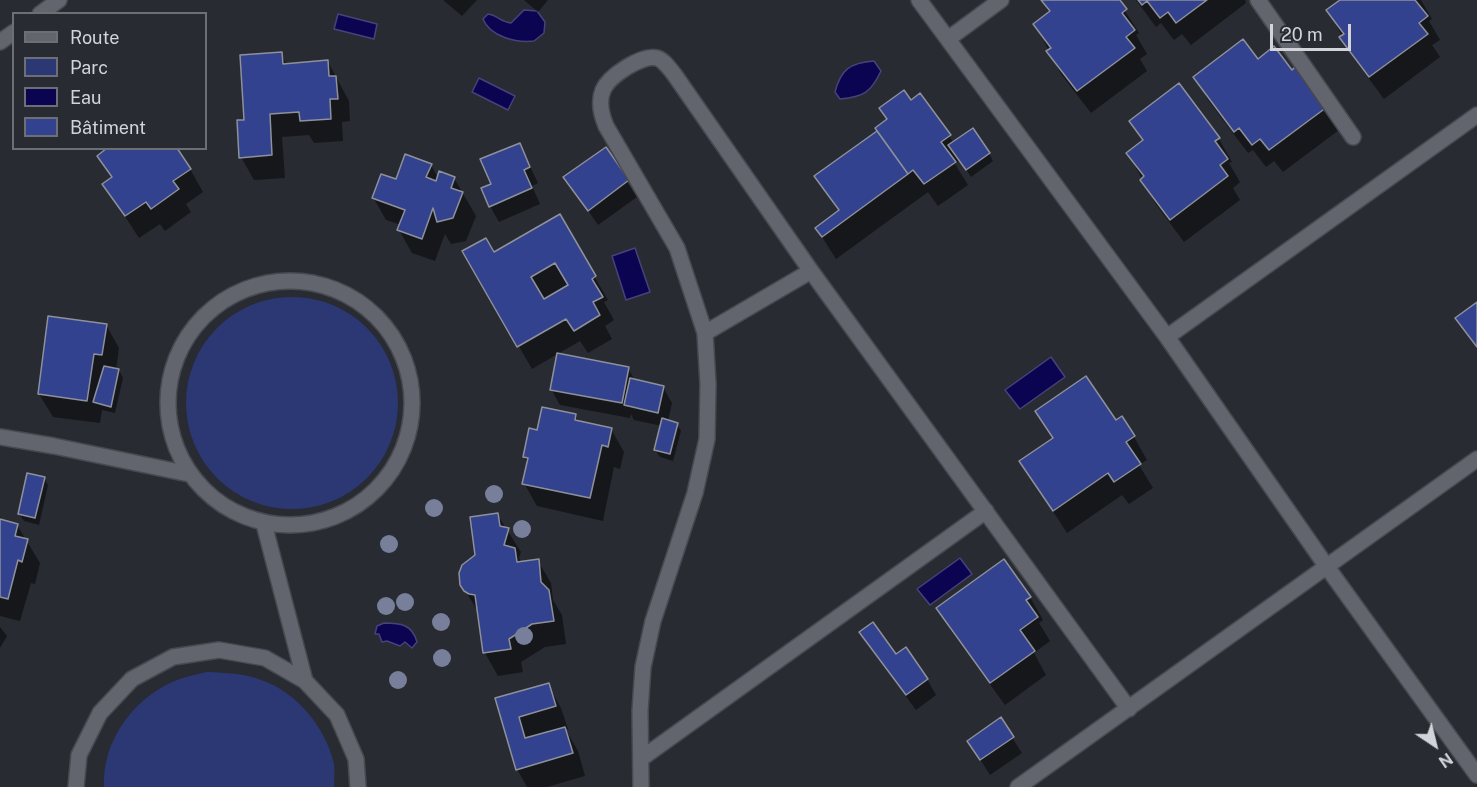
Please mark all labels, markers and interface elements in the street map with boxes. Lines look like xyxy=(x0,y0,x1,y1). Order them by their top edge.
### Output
legend xyxy=(12,12,207,150)
scale bar xyxy=(1273,12,1354,50)
text: 20 m xyxy=(1281,24,1323,45)
text: Route xyxy=(70,27,119,48)
text: Parc xyxy=(70,57,108,78)
text: Eau xyxy=(70,87,101,108)
text: Bâtiment xyxy=(70,117,146,138)
north arrow xyxy=(1405,715,1465,775)
text: N xyxy=(1435,749,1456,772)

